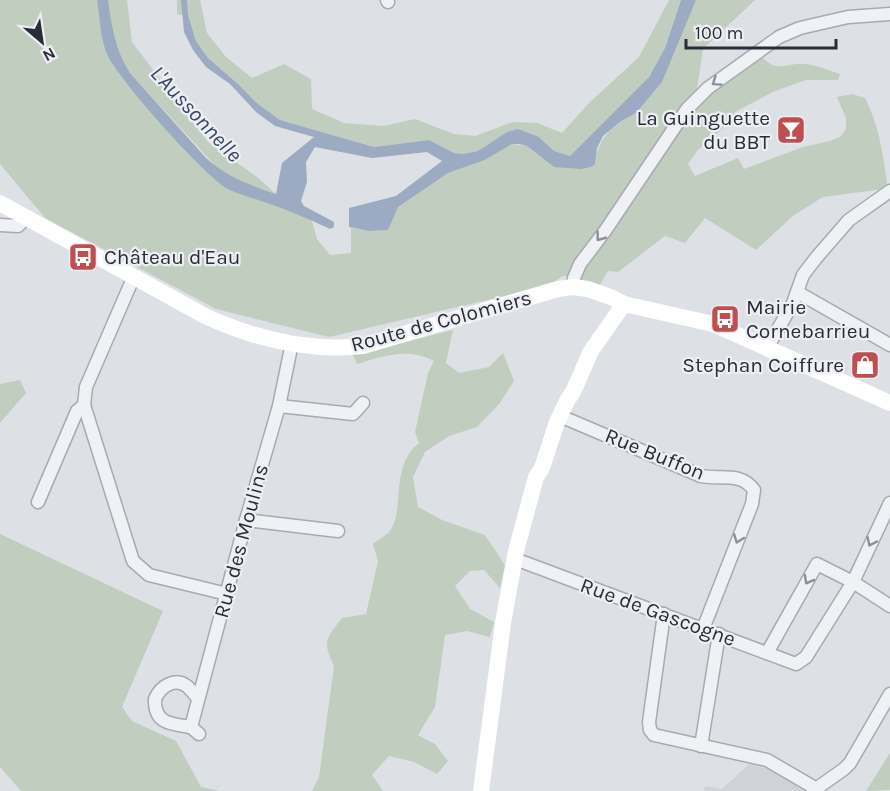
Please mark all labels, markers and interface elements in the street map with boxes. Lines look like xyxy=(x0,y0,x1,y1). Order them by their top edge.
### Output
north arrow xyxy=(12,12,72,72)
scale bar xyxy=(686,12,836,50)
text: 100 m xyxy=(695,22,743,44)
text: N xyxy=(39,44,59,66)
water label: L'Aussonnelle xyxy=(145,60,247,168)
one-way arrow xyxy=(712,75,723,86)
place label: La Guinguette du BBT xyxy=(637,106,770,154)
bar icon: La Guinguette du BBT xyxy=(775,114,807,146)
one-way arrow xyxy=(596,231,607,242)
bus stop icon: Château d'Eau xyxy=(67,241,99,273)
place label: Château d'Eau xyxy=(104,245,240,269)
street label: Route de Colomiers xyxy=(348,285,534,357)
place label: Mairie Cornebarrieu xyxy=(746,295,870,343)
bus stop icon: Mairie Cornebarrieu xyxy=(709,303,741,335)
shop icon: Stephan Coiffure xyxy=(849,349,881,381)
place label: Stephan Coiffure xyxy=(682,353,844,377)
street label: Rue Buffon xyxy=(602,423,708,485)
street label: Rue des Moulins xyxy=(209,461,273,621)
one-way arrow xyxy=(733,533,745,544)
one-way arrow xyxy=(867,536,879,547)
street label: Rue de Gascogne xyxy=(577,573,739,651)
one-way arrow xyxy=(804,574,815,584)

